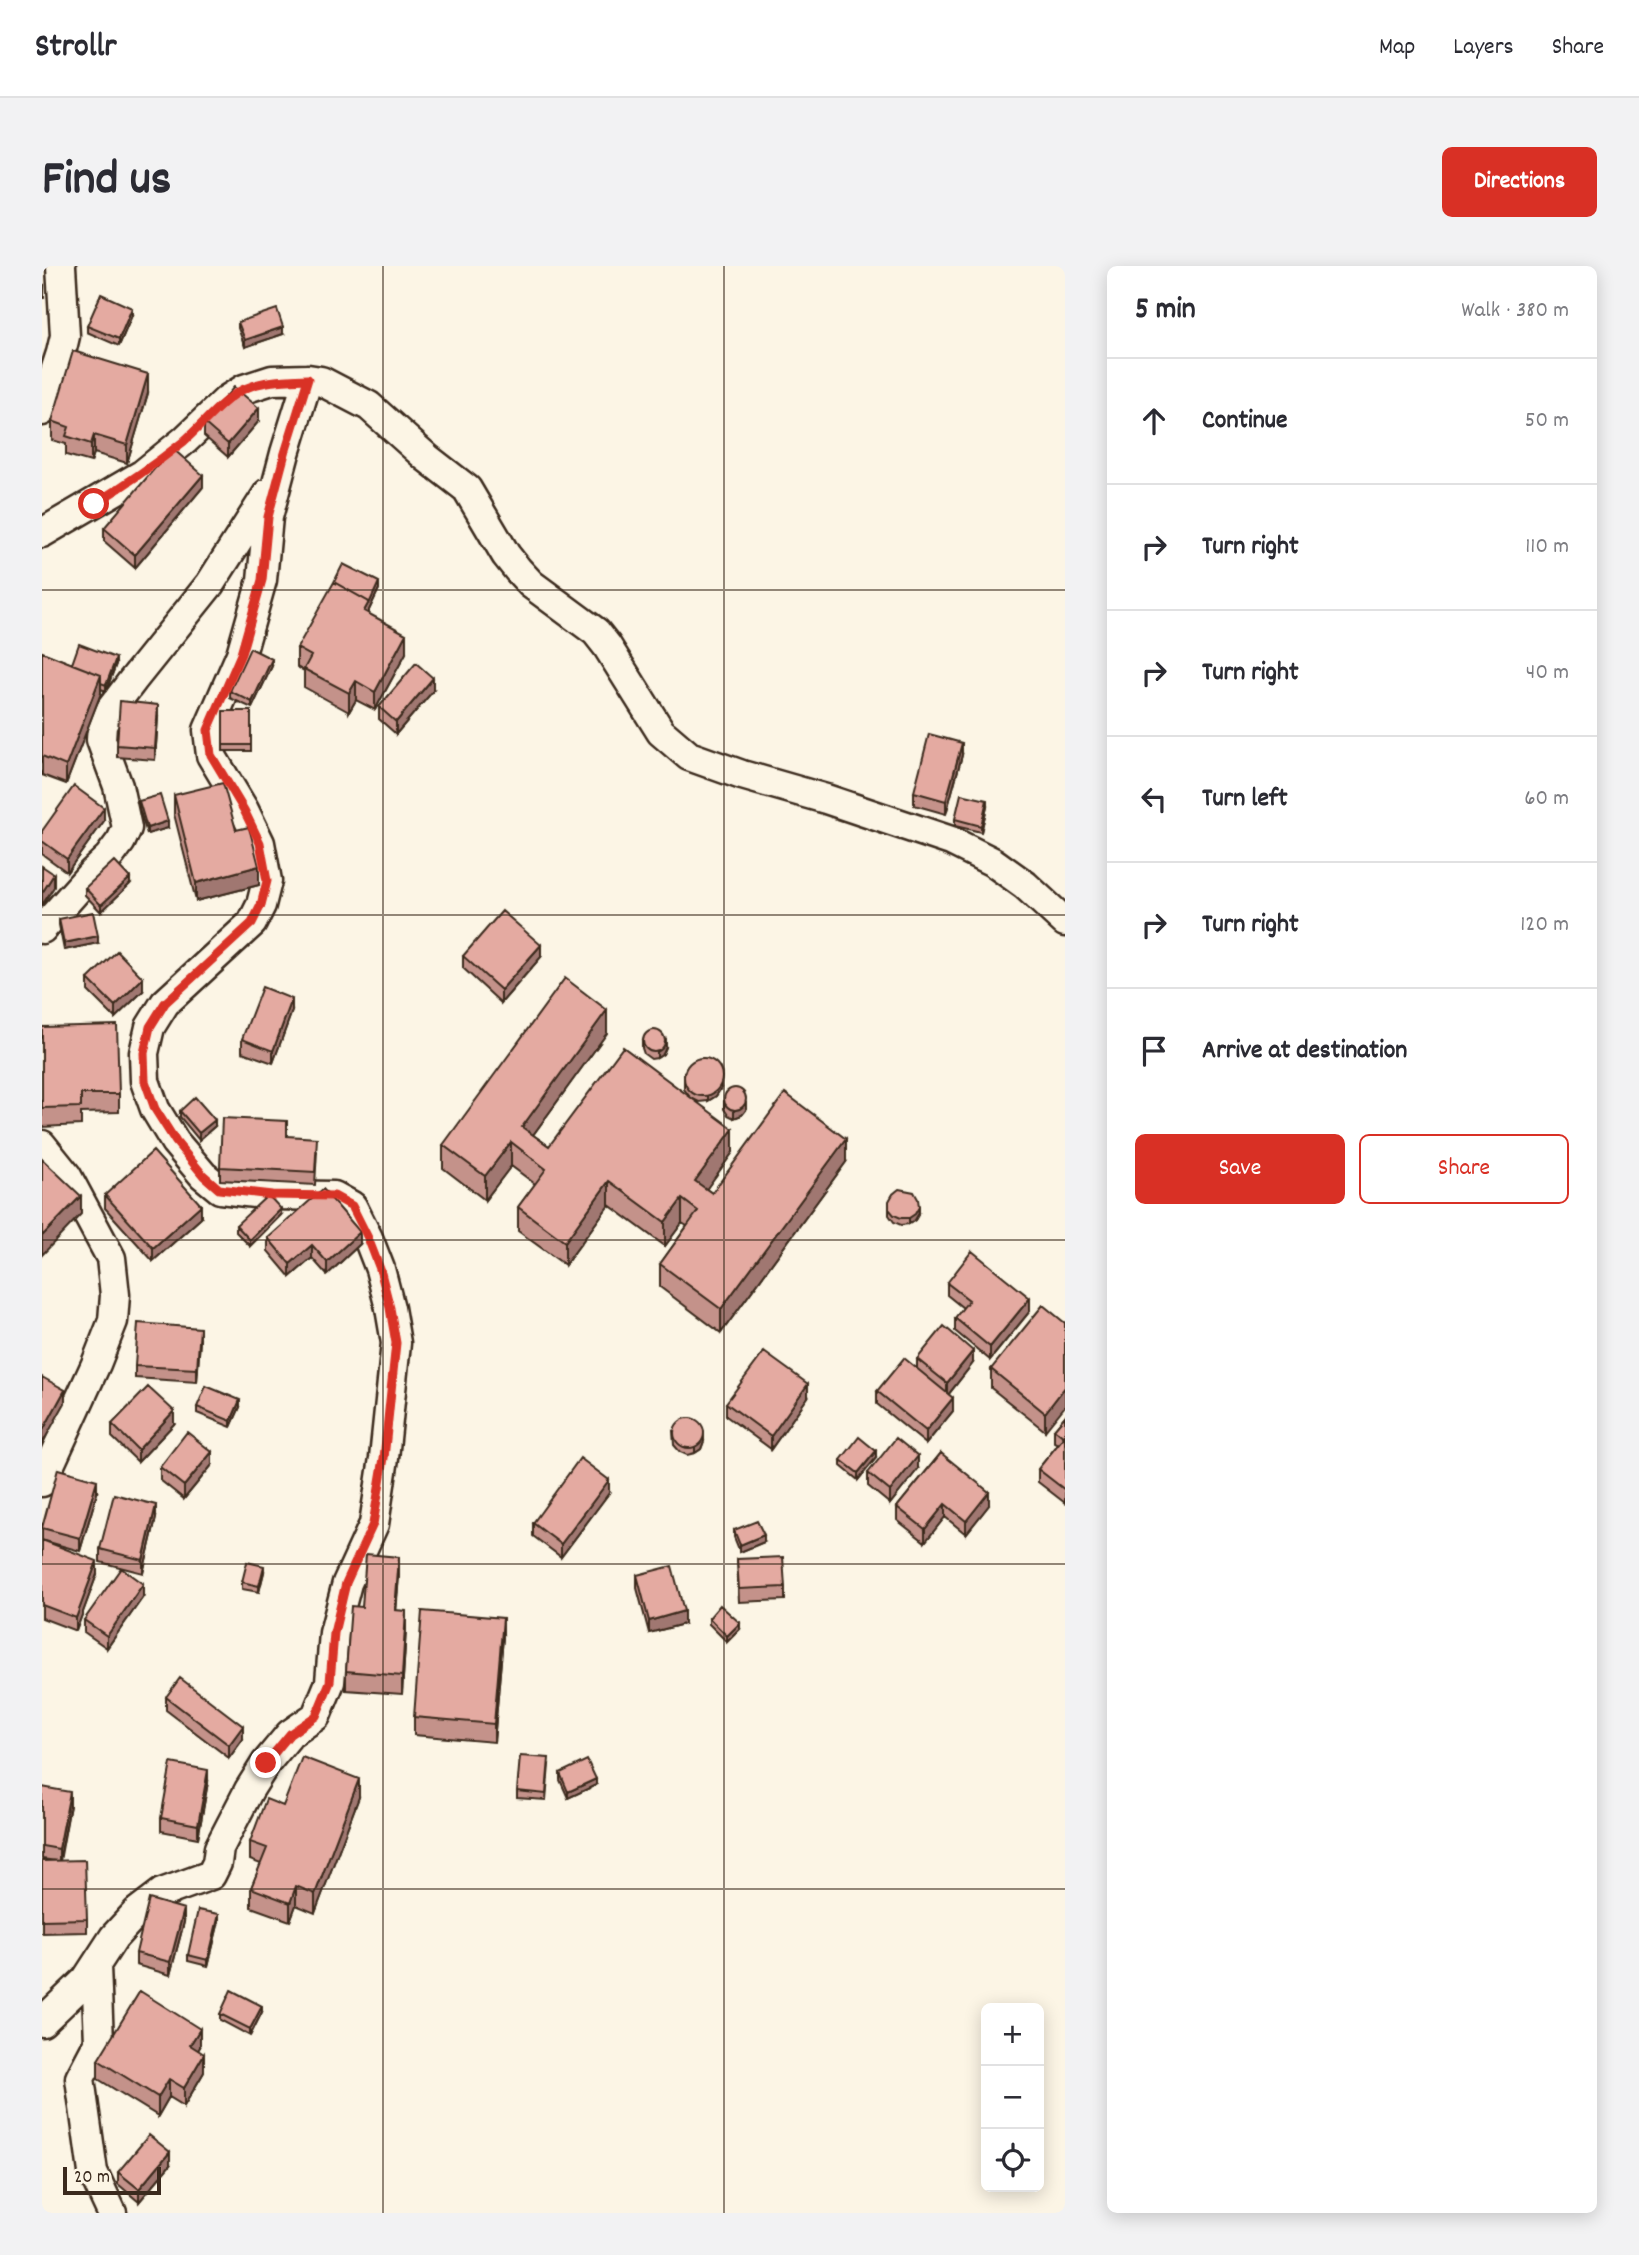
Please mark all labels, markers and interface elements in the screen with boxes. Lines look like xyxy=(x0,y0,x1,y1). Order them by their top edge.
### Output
text: Strollr xyxy=(35,25,117,72)
text: Map xyxy=(1379,31,1415,65)
text: Layers xyxy=(1453,31,1514,65)
text: Share xyxy=(1552,31,1604,65)
text: Find us xyxy=(42,147,171,217)
button: Directions xyxy=(1442,147,1597,217)
text: 5 min xyxy=(1135,290,1196,333)
text: Walk · 380 m xyxy=(1461,295,1569,328)
icon: ahead xyxy=(1135,402,1173,440)
text: Continue xyxy=(1202,403,1287,440)
text: 50 m xyxy=(1525,405,1569,438)
route start xyxy=(78,488,109,519)
icon: right xyxy=(1135,528,1173,566)
text: Turn right xyxy=(1202,529,1299,566)
text: 110 m xyxy=(1525,531,1569,564)
icon: right xyxy=(1135,654,1173,692)
text: Turn right xyxy=(1202,655,1299,692)
text: 40 m xyxy=(1526,657,1569,690)
icon: left xyxy=(1135,780,1173,818)
text: Turn left xyxy=(1202,781,1288,818)
text: 60 m xyxy=(1524,783,1569,816)
icon: right xyxy=(1135,906,1173,944)
text: Turn right xyxy=(1202,907,1299,944)
text: 120 m xyxy=(1520,909,1569,942)
icon: arrive xyxy=(1135,1032,1173,1070)
text: Arrive at destination xyxy=(1202,1033,1407,1070)
button: Save xyxy=(1135,1134,1345,1204)
button: Share xyxy=(1359,1134,1569,1204)
route end xyxy=(250,1747,281,1778)
map controls xyxy=(981,2003,1044,2192)
button: + xyxy=(981,2003,1044,2066)
button: − xyxy=(981,2066,1044,2129)
button: locate xyxy=(981,2129,1044,2192)
scale bar xyxy=(63,2164,161,2196)
text: 20 m xyxy=(74,2165,110,2192)

